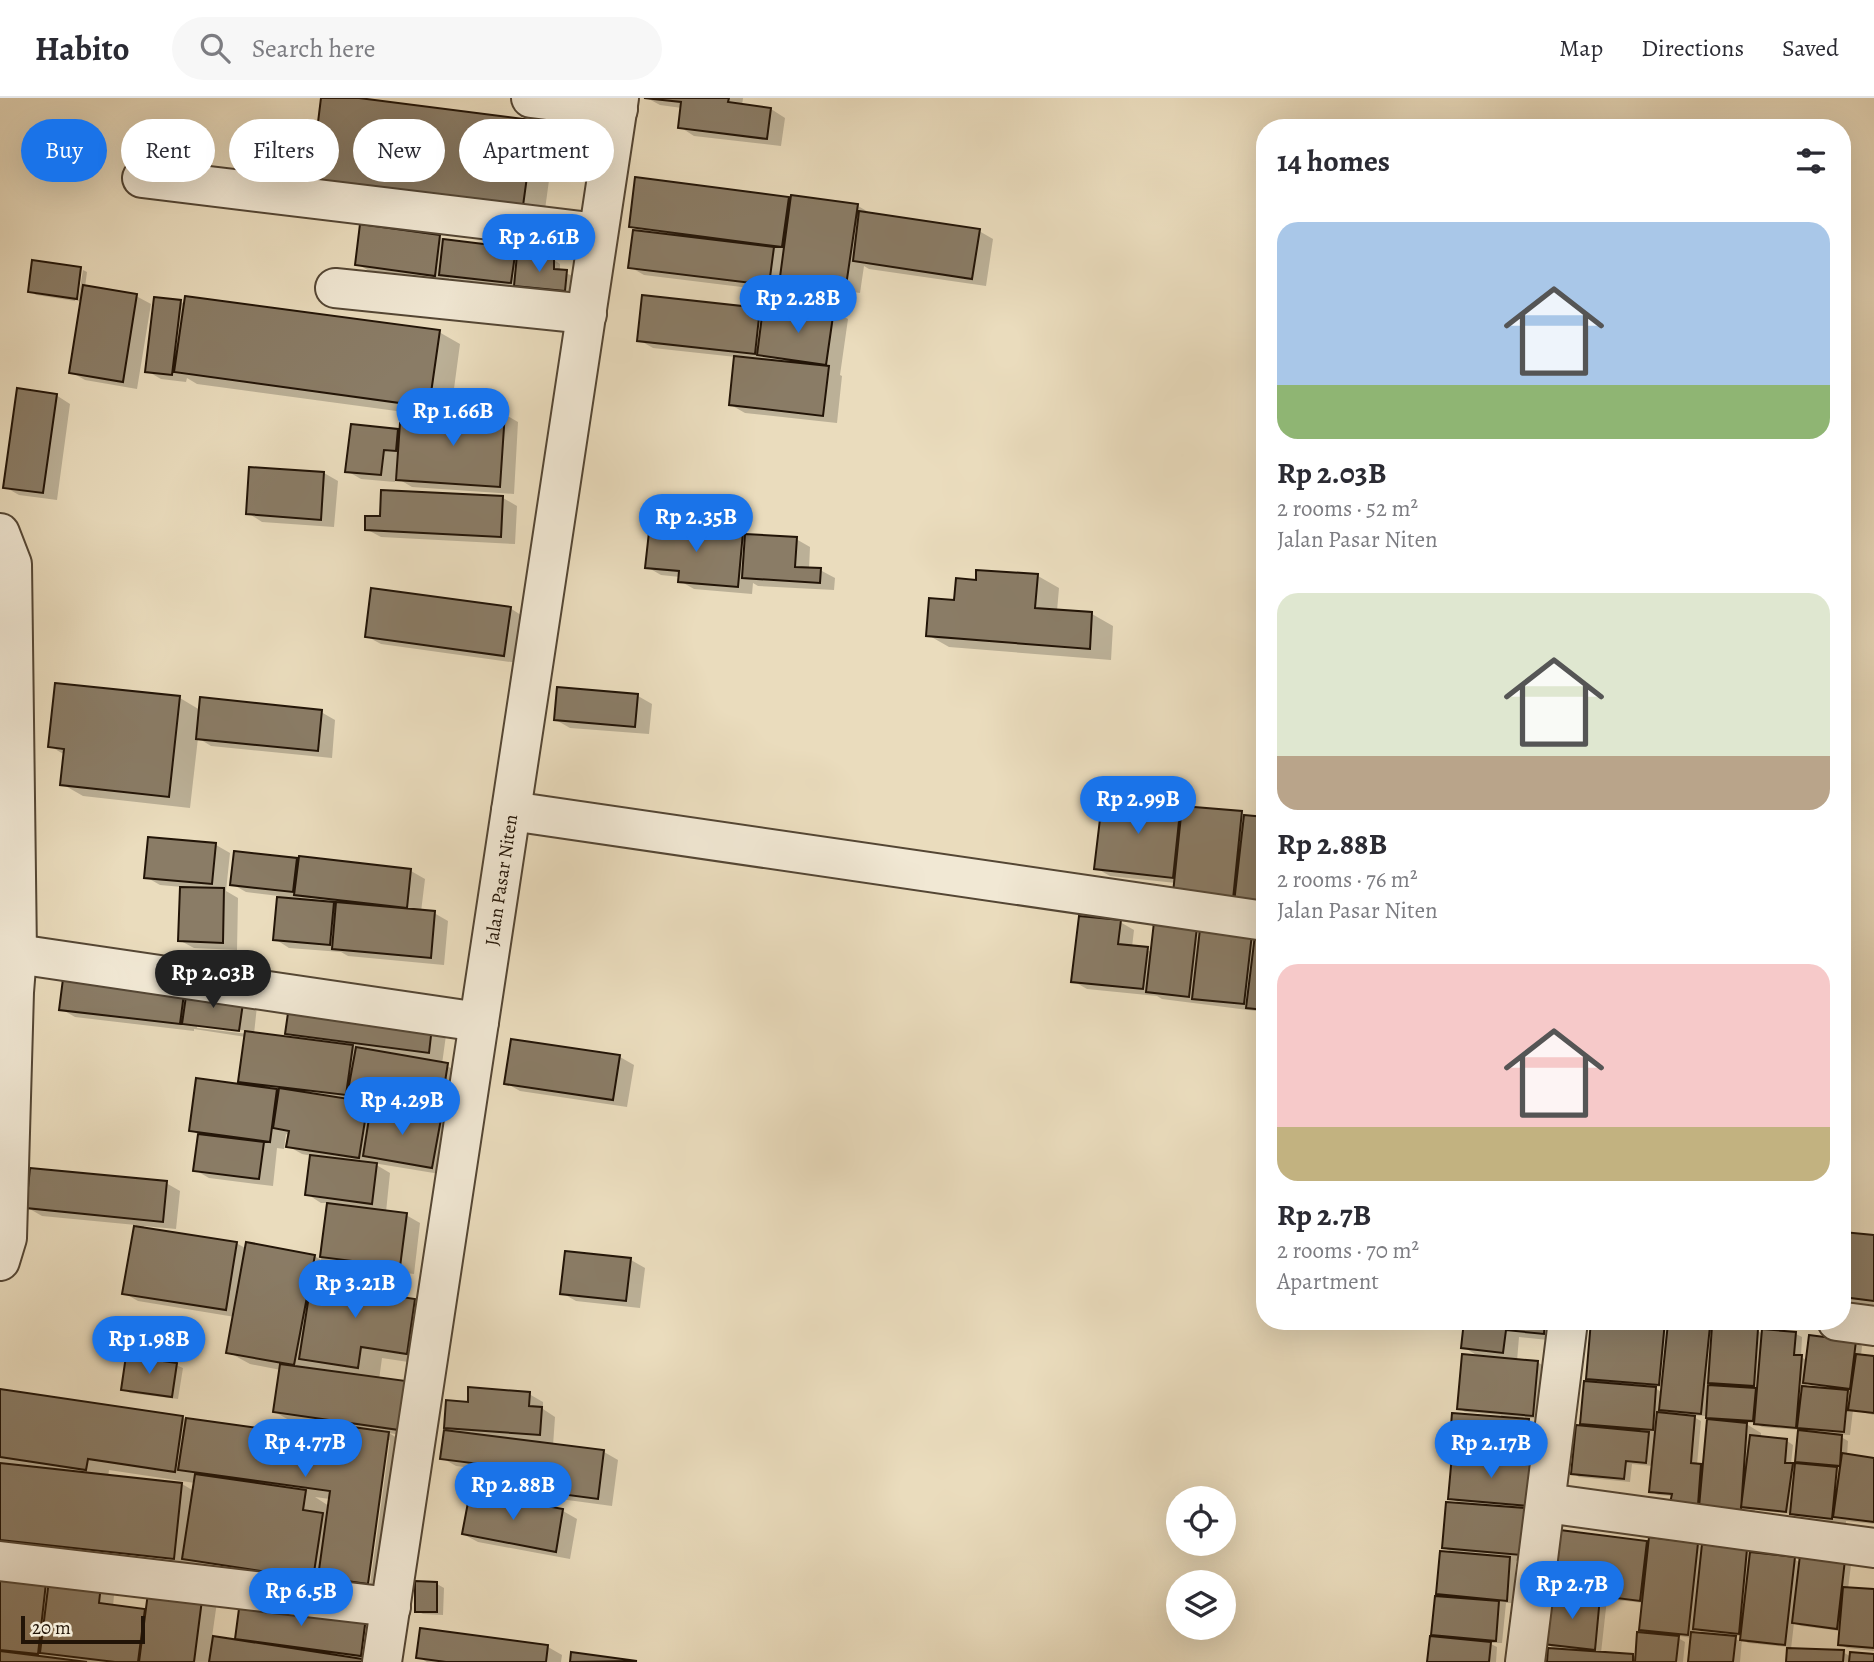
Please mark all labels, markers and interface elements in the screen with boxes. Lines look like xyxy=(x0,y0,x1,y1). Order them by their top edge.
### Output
search box xyxy=(172,17,662,80)
text: Habito xyxy=(35,26,130,71)
icon: search xyxy=(196,29,234,67)
text: Search here xyxy=(252,31,375,66)
text: Map xyxy=(1559,32,1603,64)
text: Directions xyxy=(1641,32,1744,64)
text: Saved xyxy=(1782,32,1839,64)
chip: Buy xyxy=(21,119,107,182)
chip: Rent xyxy=(121,119,215,182)
chip: Filters xyxy=(229,119,339,182)
chip: New xyxy=(353,119,445,182)
chip: Apartment xyxy=(459,119,614,182)
text: 14 homes xyxy=(1277,141,1390,181)
icon: filters xyxy=(1792,142,1830,180)
pin: Rp 2.61B xyxy=(467,214,611,274)
text: Rp 2.61B xyxy=(498,221,580,252)
icon: home xyxy=(1491,268,1617,394)
pin: Rp 2.28B xyxy=(726,275,870,335)
text: Rp 2.28B xyxy=(756,282,840,313)
pin: Rp 1.66B xyxy=(381,388,525,448)
text: Rp 1.66B xyxy=(412,395,494,426)
text: Rp 2.03B xyxy=(1277,453,1387,493)
text: 2 rooms · 52 m² xyxy=(1277,493,1418,524)
pin: Rp 2.35B xyxy=(624,494,768,554)
text: Rp 2.35B xyxy=(655,501,737,532)
text: Jalan Pasar Niten xyxy=(1277,524,1438,555)
icon: home xyxy=(1491,639,1617,765)
pin: Rp 2.99B xyxy=(1066,776,1210,836)
text: Rp 2.99B xyxy=(1096,783,1180,814)
street label: Jalan Pasar Niten xyxy=(479,812,524,948)
text: Rp 2.88B xyxy=(1277,824,1387,864)
text: 2 rooms · 76 m² xyxy=(1277,864,1418,895)
text: Jalan Pasar Niten xyxy=(1277,895,1438,926)
pin: Rp 2.03B xyxy=(141,950,285,1010)
text: Rp 2.03B xyxy=(171,957,255,988)
icon: home xyxy=(1491,1010,1617,1136)
pin: Rp 4.29B xyxy=(330,1077,474,1137)
text: Rp 4.29B xyxy=(360,1084,444,1115)
text: Rp 2.7B xyxy=(1277,1195,1371,1235)
text: 2 rooms · 70 m² xyxy=(1277,1235,1419,1266)
pin: Rp 3.21B xyxy=(283,1260,427,1320)
text: Apartment xyxy=(1277,1266,1379,1297)
text: Rp 3.21B xyxy=(315,1267,395,1298)
pin: Rp 1.98B xyxy=(77,1316,221,1376)
text: Rp 1.98B xyxy=(108,1323,190,1354)
pin: Rp 4.77B xyxy=(233,1420,377,1479)
pin: Rp 2.17B xyxy=(1419,1420,1563,1480)
text: Rp 4.77B xyxy=(264,1426,346,1457)
text: Rp 2.17B xyxy=(1451,1427,1531,1458)
pin: Rp 2.88B xyxy=(441,1462,585,1522)
text: Rp 2.88B xyxy=(471,1469,555,1500)
map controls xyxy=(1166,1486,1236,1640)
button: locate xyxy=(1166,1486,1236,1556)
pin: Rp 2.7B xyxy=(1507,1562,1637,1621)
pin: Rp 6.5B xyxy=(236,1568,366,1628)
text: Rp 2.7B xyxy=(1536,1568,1608,1599)
button: layers xyxy=(1166,1570,1236,1640)
text: Rp 6.5B xyxy=(265,1575,337,1606)
scale bar xyxy=(21,1613,145,1645)
text: 20 m xyxy=(32,1615,71,1641)

